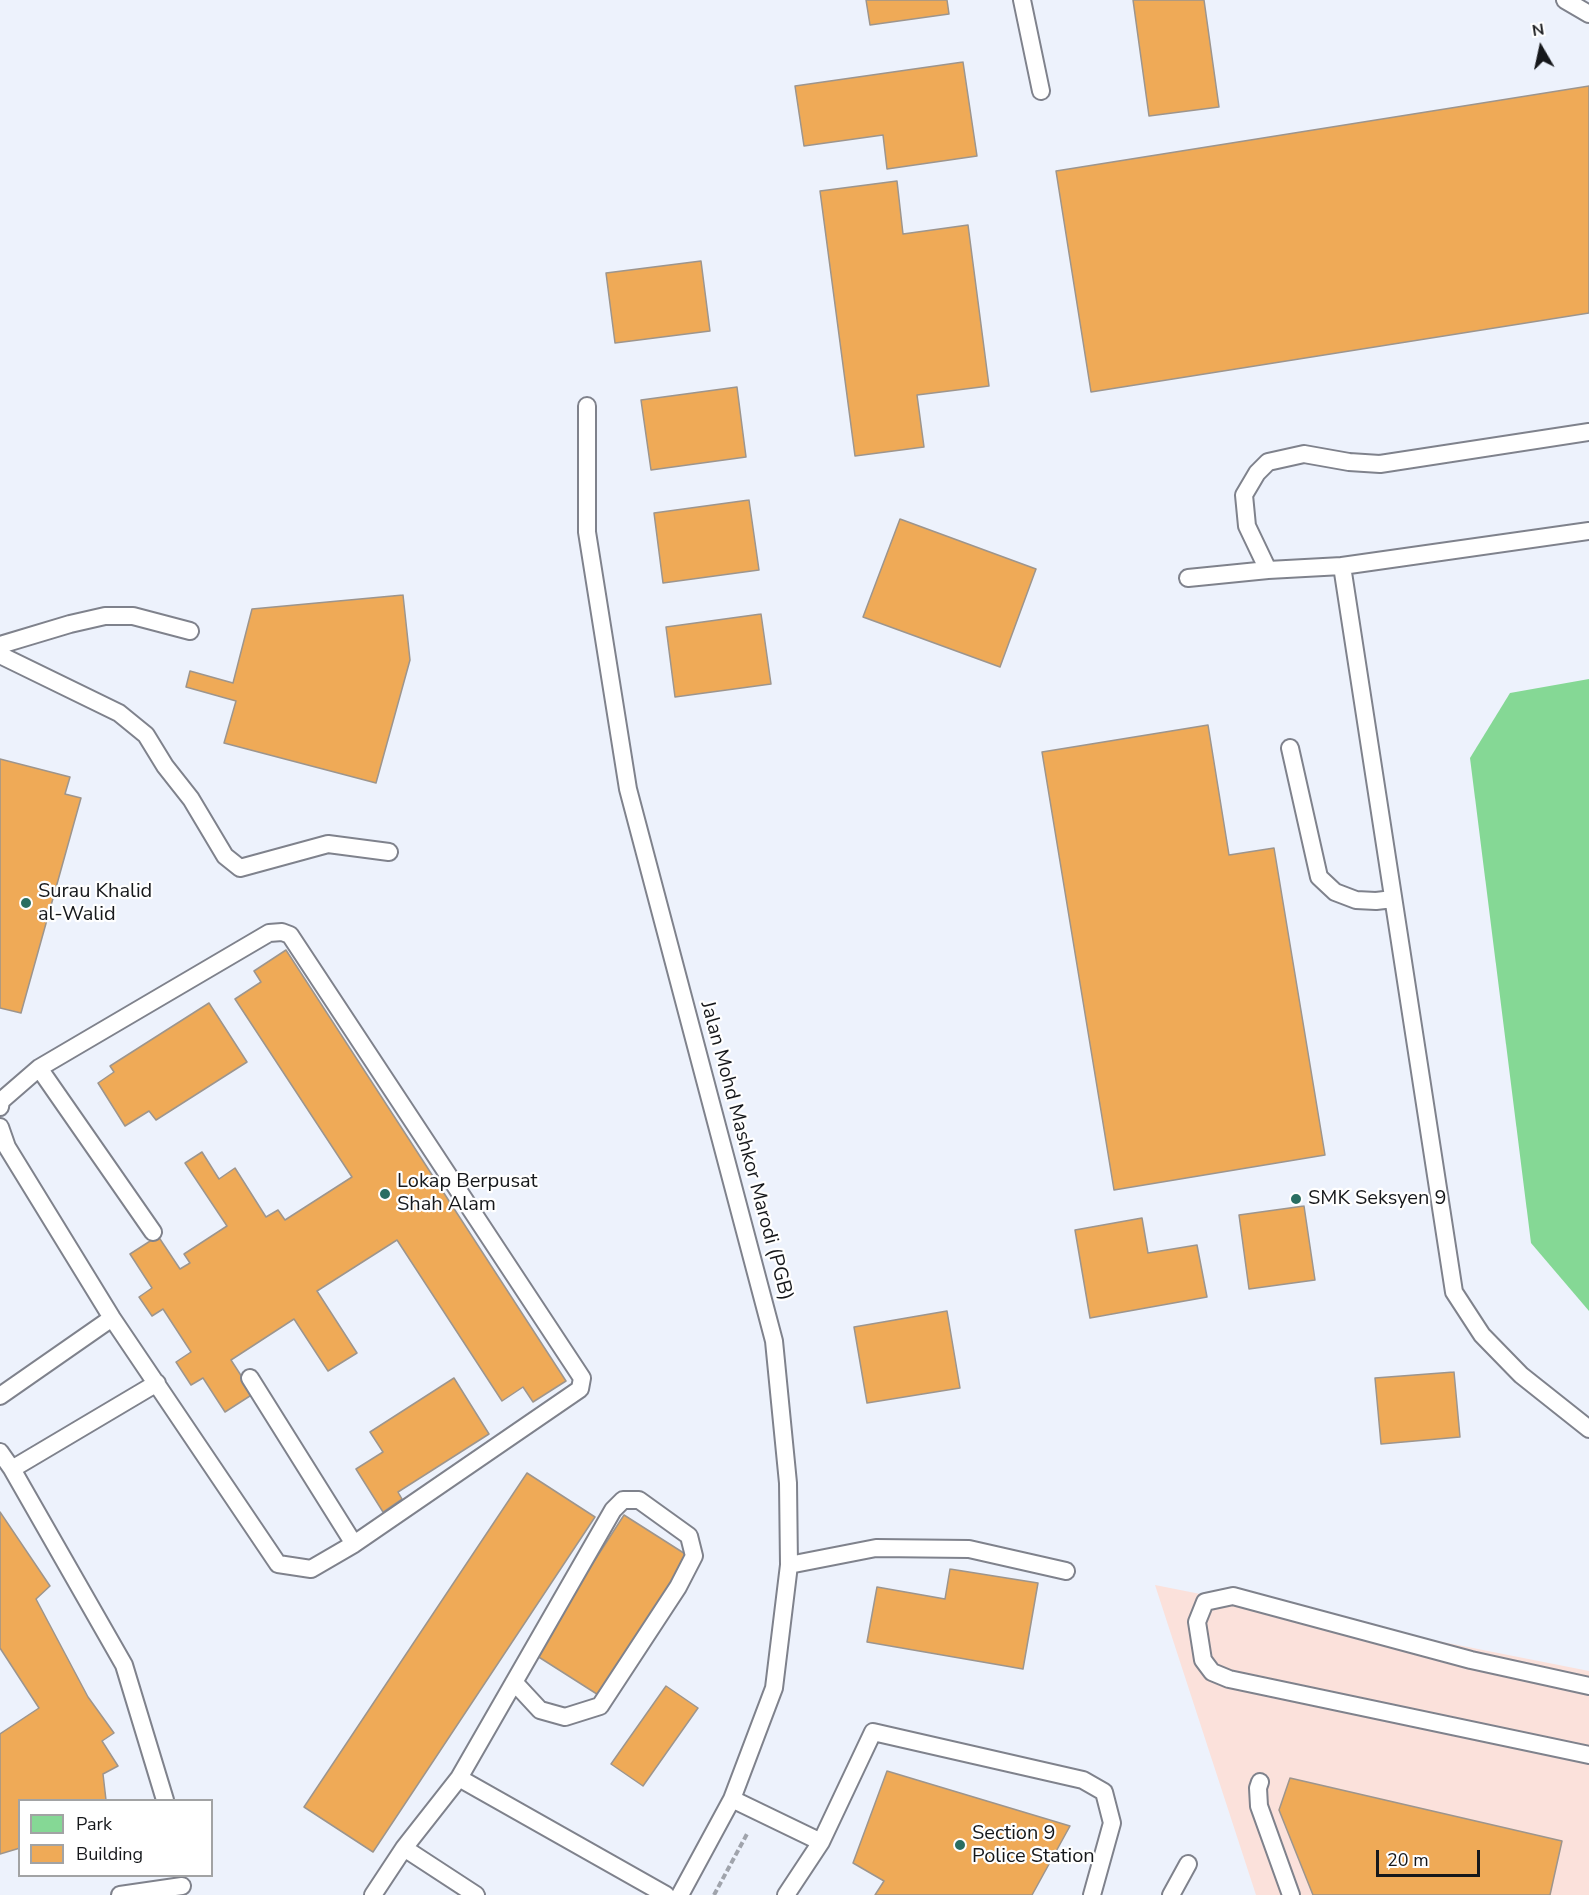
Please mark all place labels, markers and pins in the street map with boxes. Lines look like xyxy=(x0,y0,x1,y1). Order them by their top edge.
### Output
place label: Surau Khalid al-Walid xyxy=(38,880,152,927)
marker: Surau Khalid al-Walid xyxy=(19,896,33,910)
place label: Lokap Berpusat Shah Alam xyxy=(397,1170,538,1217)
marker: Lokap Berpusat Shah Alam xyxy=(378,1187,392,1201)
place label: SMK Seksyen 9 xyxy=(1308,1187,1446,1211)
marker: SMK Seksyen 9 xyxy=(1289,1192,1303,1206)
place label: Section 9 Police Station xyxy=(972,1822,1095,1869)
marker: Section 9 Police Station xyxy=(953,1838,967,1852)

